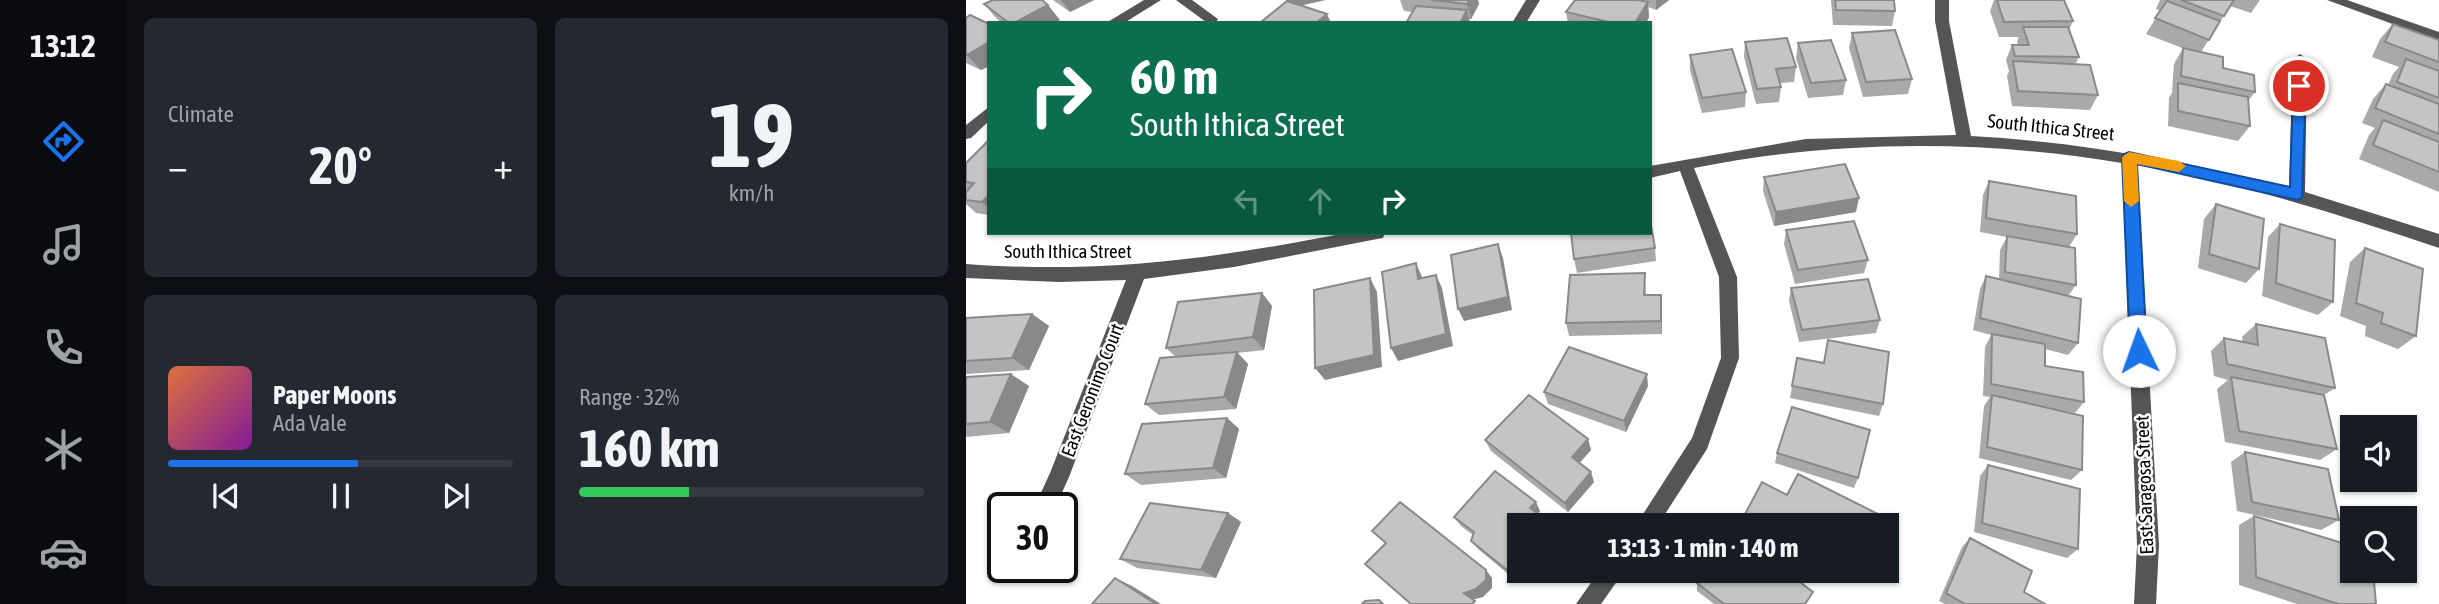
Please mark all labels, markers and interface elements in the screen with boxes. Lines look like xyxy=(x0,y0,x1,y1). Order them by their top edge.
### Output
text: 13:12 xyxy=(30,27,96,64)
text: 60 m xyxy=(1130,48,1218,104)
icon: right xyxy=(1015,49,1106,140)
pin xyxy=(2269,56,2329,116)
icon: arrive xyxy=(2280,67,2318,105)
text: 19 xyxy=(709,82,794,186)
text: Climate xyxy=(168,101,234,127)
text: South Ithica Street xyxy=(1130,106,1345,143)
street label: South Ithica Street xyxy=(1986,109,2116,145)
icon: directions xyxy=(39,117,88,166)
text: 20° xyxy=(309,135,372,195)
text: − xyxy=(168,144,188,187)
text: + xyxy=(493,144,513,187)
text: km/h xyxy=(729,180,774,206)
icon: left xyxy=(1228,182,1266,220)
icon: ahead xyxy=(1301,182,1339,220)
icon: right xyxy=(1374,182,1412,220)
icon: music xyxy=(39,220,88,269)
street label: South Ithica Street xyxy=(1004,240,1132,262)
position arrow xyxy=(2102,314,2176,388)
street label: East Geronimo Court xyxy=(1056,320,1128,460)
icon: phone xyxy=(39,323,88,372)
text: Paper Moons xyxy=(273,380,396,410)
text: Range · 32% xyxy=(579,384,679,410)
text: Ada Vale xyxy=(273,410,347,436)
street label: East Saragosa Street xyxy=(2131,415,2157,555)
map controls xyxy=(2340,415,2417,583)
button: sound xyxy=(2340,415,2417,492)
text: 160 km xyxy=(579,418,720,478)
icon: climate xyxy=(39,425,88,474)
icon: previous xyxy=(207,477,245,515)
icon: pause xyxy=(322,477,360,515)
icon: next xyxy=(437,477,475,515)
speed limit sign: 30 xyxy=(987,492,1078,583)
button: search xyxy=(2340,506,2417,583)
icon: car xyxy=(39,528,88,577)
text: 13:13 · 1 min · 140 m xyxy=(1608,533,1798,563)

